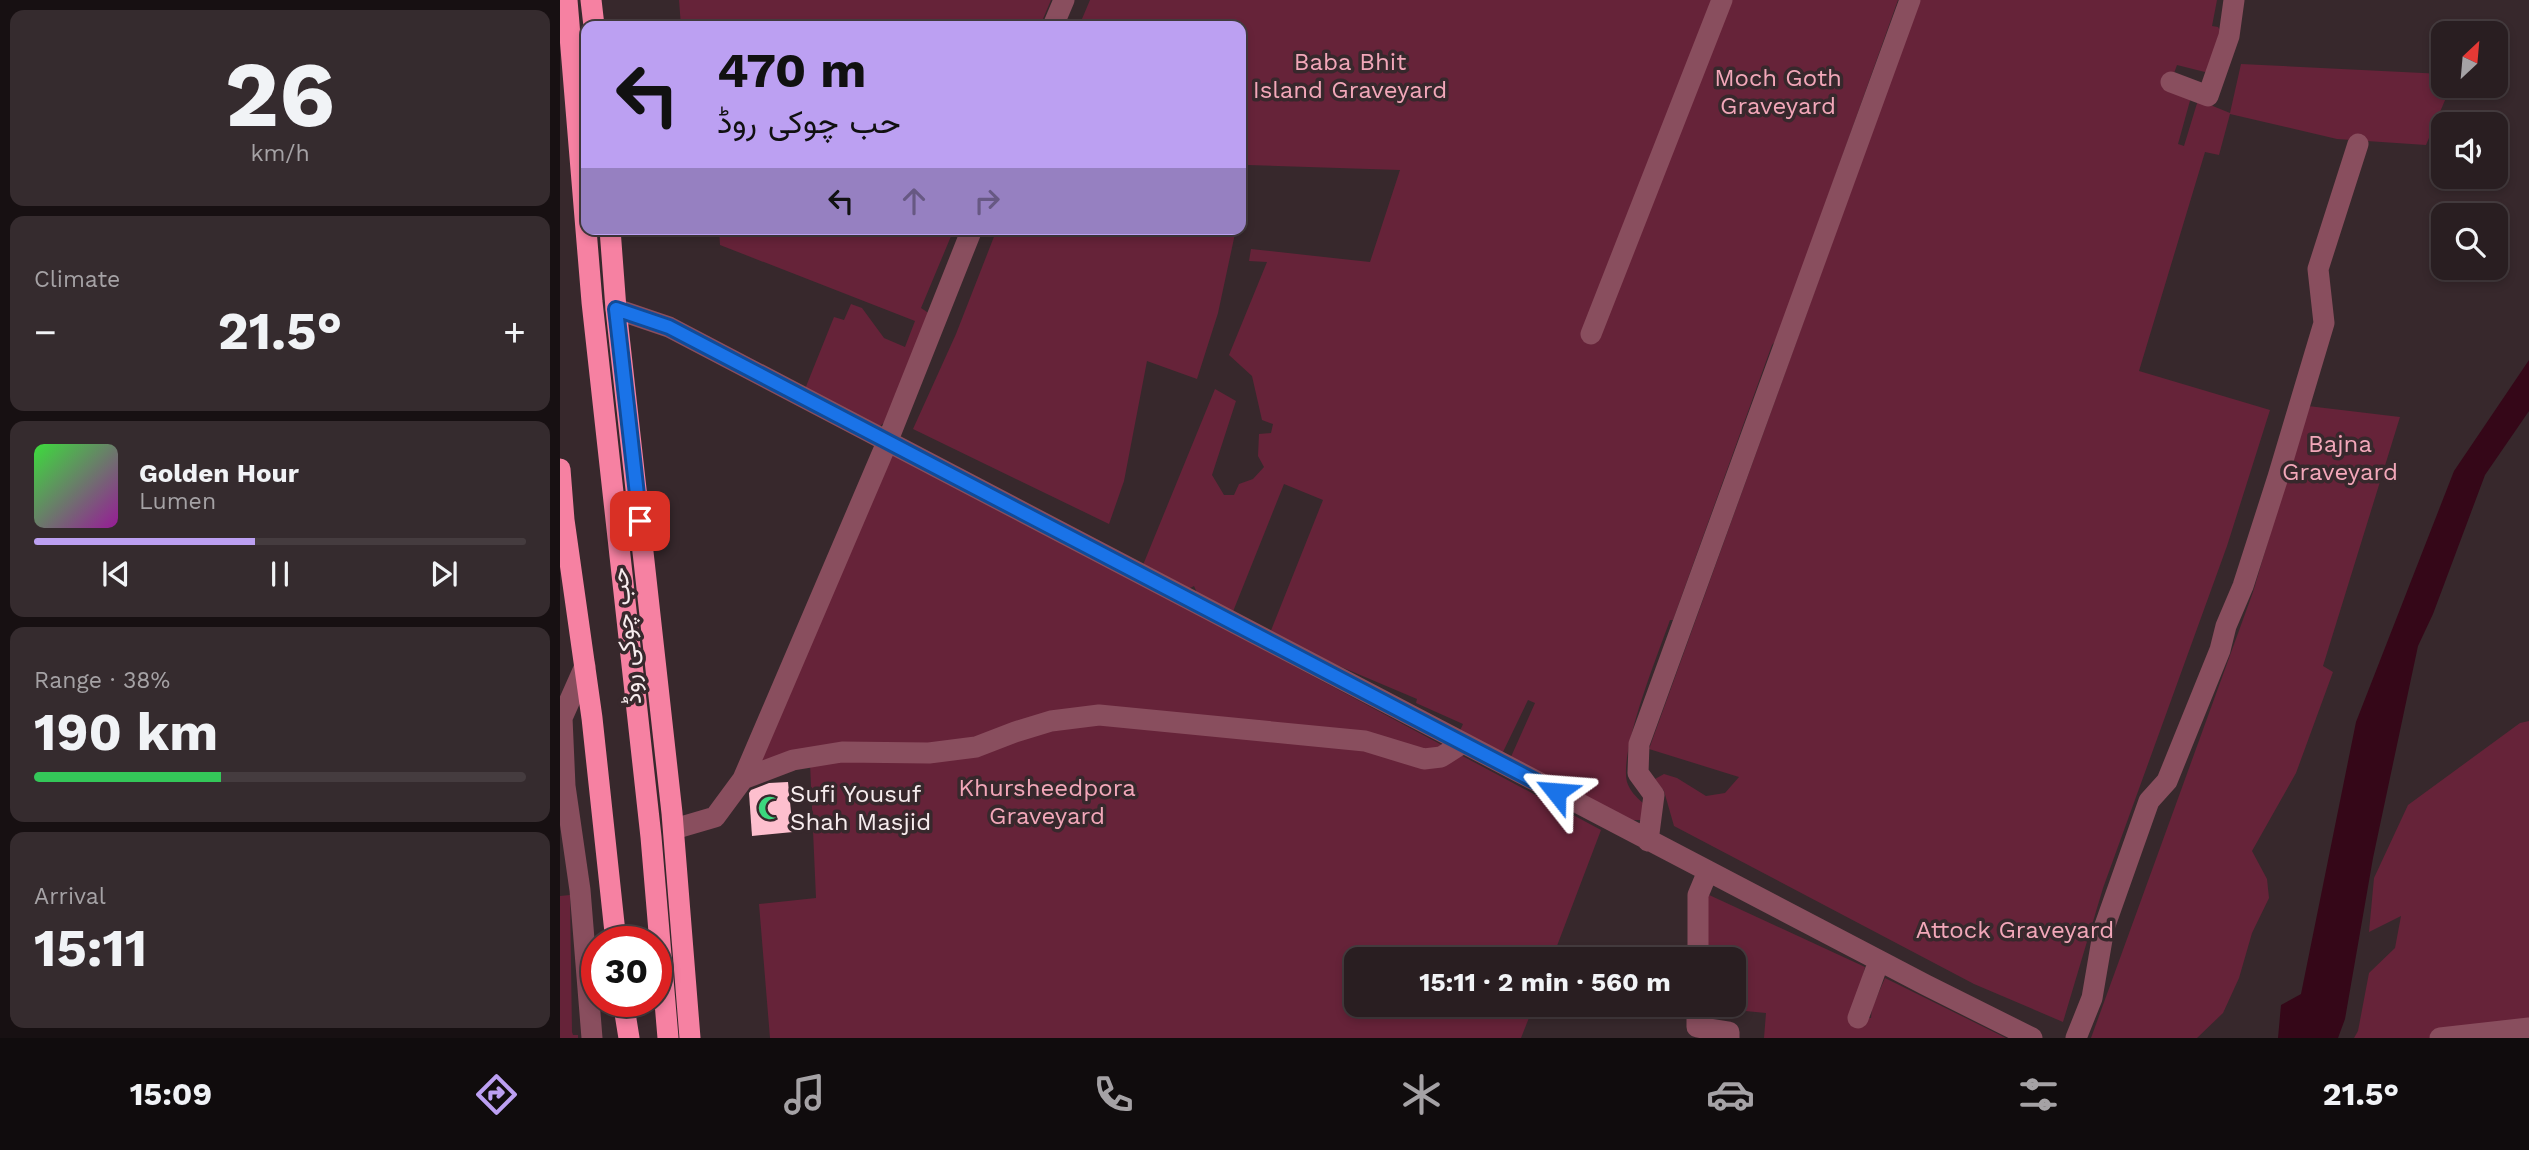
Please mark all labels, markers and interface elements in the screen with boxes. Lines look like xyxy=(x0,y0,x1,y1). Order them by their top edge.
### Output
north arrow xyxy=(2431,21,2508,98)
map controls xyxy=(2431,21,2508,280)
text: 26 xyxy=(225,41,335,148)
text: 470 m xyxy=(717,41,866,99)
park label: Baba Bhit Island Graveyard xyxy=(1253,48,1447,104)
icon: left xyxy=(602,49,693,140)
park label: Moch Goth Graveyard xyxy=(1714,64,1842,120)
text: حب چوکی روڈ xyxy=(717,103,901,141)
button: sound xyxy=(2431,112,2508,189)
text: km/h xyxy=(250,140,310,167)
icon: left xyxy=(822,182,860,220)
icon: ahead xyxy=(895,182,933,220)
icon: right xyxy=(968,182,1006,220)
button: search xyxy=(2431,203,2508,280)
text: Climate xyxy=(34,266,120,293)
text: 21.5° xyxy=(218,301,342,362)
text: − xyxy=(34,310,57,354)
text: + xyxy=(503,310,526,354)
park label: Bajna Graveyard xyxy=(2282,430,2398,486)
text: Golden Hour xyxy=(139,458,299,488)
text: Lumen xyxy=(139,488,216,515)
pin xyxy=(610,491,670,551)
icon: arrive xyxy=(621,502,659,540)
icon: previous xyxy=(97,555,135,593)
icon: pause xyxy=(261,555,299,593)
icon: next xyxy=(425,555,463,593)
street label: حب چوکی روڈ xyxy=(605,566,649,706)
text: Range · 38% xyxy=(34,667,170,694)
text: 190 km xyxy=(34,702,218,763)
position arrow xyxy=(1519,755,1593,829)
park label: Khursheedpora Graveyard xyxy=(958,774,1136,830)
place label: Sufi Yousuf Shah Masjid xyxy=(790,780,931,836)
mosque icon: Sufi Yousuf Shah Masjid xyxy=(756,794,784,822)
text: Arrival xyxy=(34,883,106,910)
park label: Attock Graveyard xyxy=(1916,916,2114,944)
text: 15:11 xyxy=(34,918,147,979)
speed limit sign: 30 xyxy=(581,926,672,1017)
text: 15:11 · 2 min · 560 m xyxy=(1419,967,1671,997)
icon: directions xyxy=(472,1070,521,1119)
icon: music xyxy=(780,1070,829,1119)
icon: phone xyxy=(1089,1070,1138,1119)
icon: climate xyxy=(1397,1070,1446,1119)
icon: car xyxy=(1706,1070,1755,1119)
icon: filters xyxy=(2014,1070,2063,1119)
text: 15:09 xyxy=(130,1075,212,1113)
text: 21.5° xyxy=(2323,1075,2399,1113)

